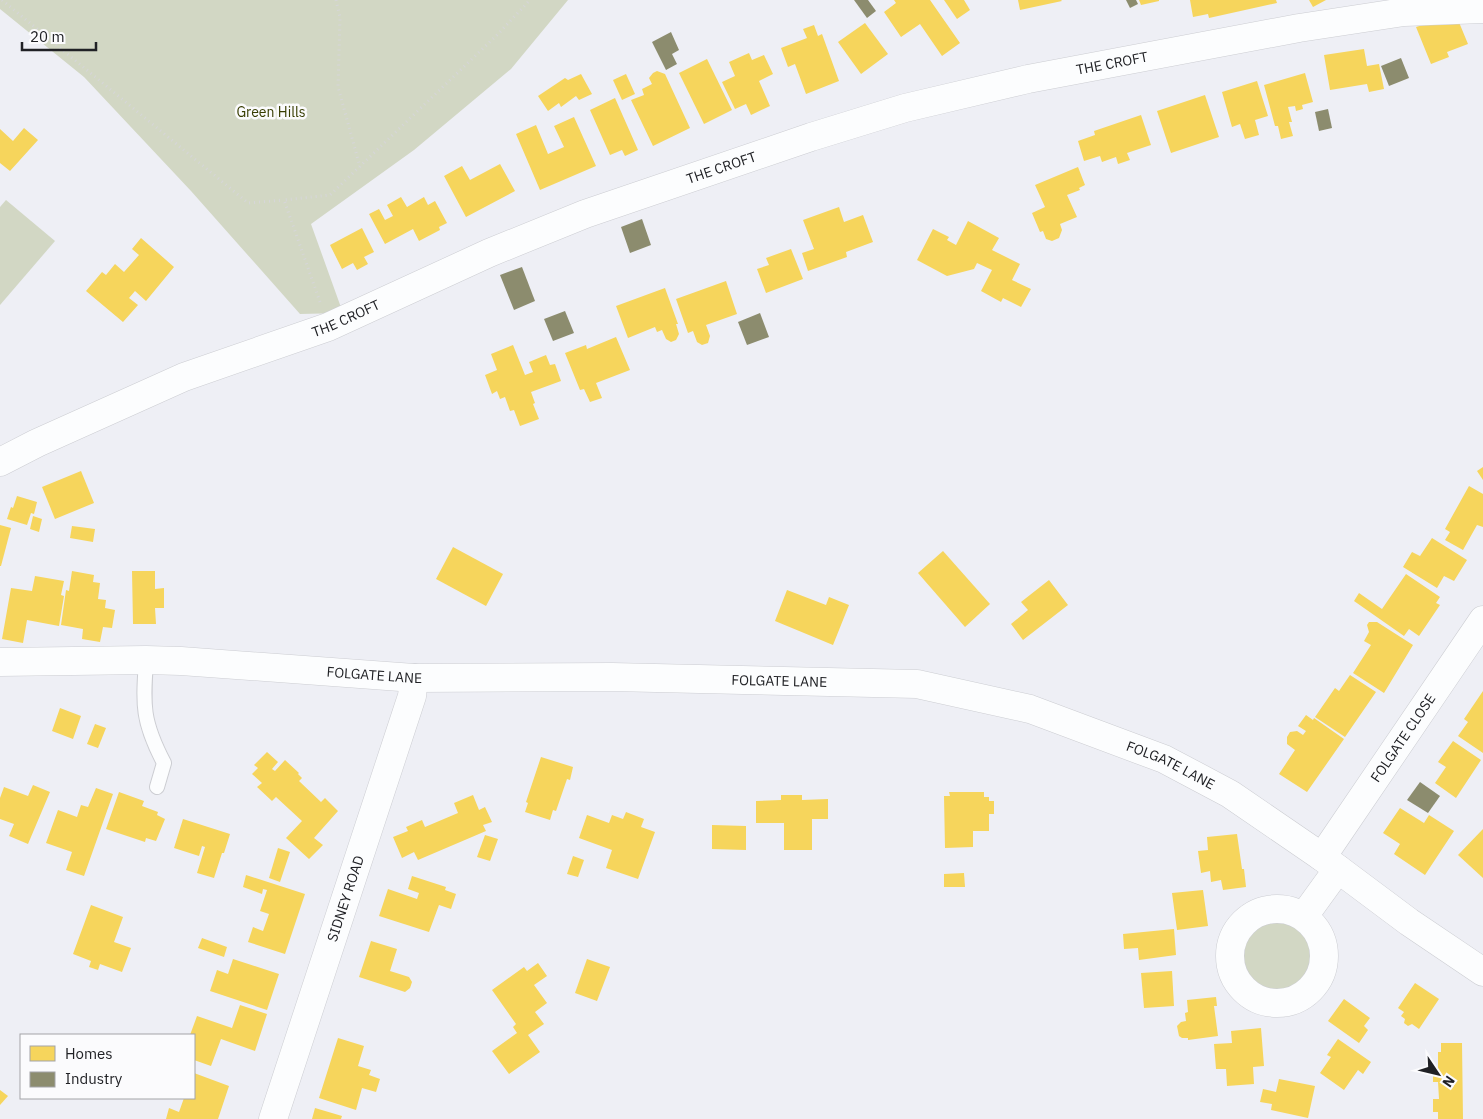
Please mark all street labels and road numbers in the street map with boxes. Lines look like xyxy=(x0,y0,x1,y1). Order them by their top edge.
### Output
street label: THE CROFT xyxy=(1075,48,1149,79)
street label: THE CROFT xyxy=(684,147,759,188)
street label: THE CROFT xyxy=(309,295,383,341)
street label: FOLGATE LANE xyxy=(326,663,422,687)
street label: FOLGATE LANE xyxy=(731,671,827,691)
street label: FOLGATE CLOSE xyxy=(1367,690,1439,786)
street label: FOLGATE LANE xyxy=(1124,737,1218,793)
street label: SIDNEY ROAD xyxy=(323,853,368,944)

